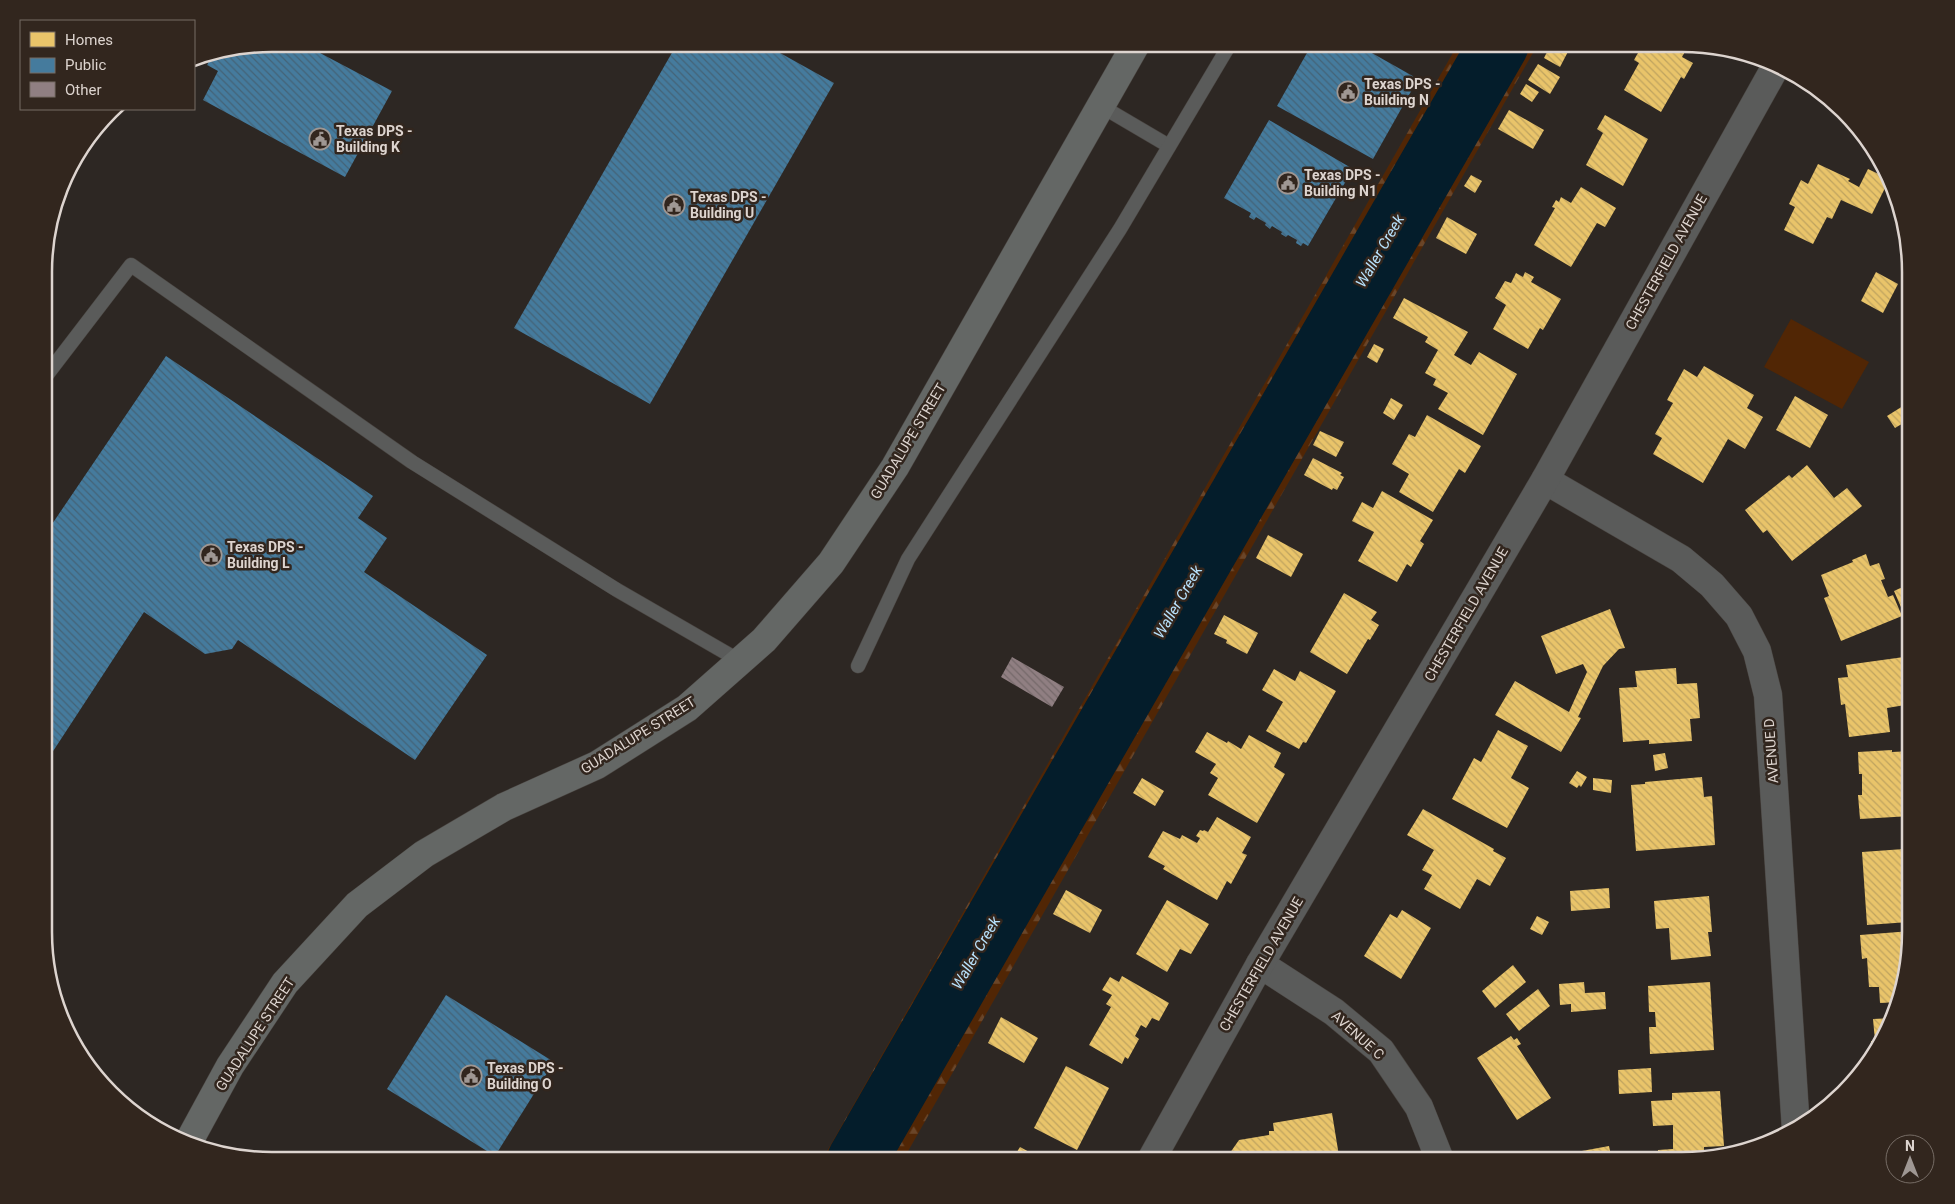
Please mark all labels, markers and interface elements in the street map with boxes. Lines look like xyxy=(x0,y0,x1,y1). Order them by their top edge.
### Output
legend xyxy=(20,20,195,110)
text: Homes xyxy=(65,31,113,49)
text: Public xyxy=(65,56,106,74)
place label: Texas DPS - Building N xyxy=(1364,76,1441,108)
public building icon: Texas DPS - Building N xyxy=(1336,80,1360,104)
text: Other xyxy=(65,81,102,99)
place label: Texas DPS - Building K xyxy=(336,123,413,155)
public building icon: Texas DPS - Building K xyxy=(308,127,332,151)
place label: Texas DPS - Building N1 xyxy=(1304,167,1381,199)
public building icon: Texas DPS - Building N1 xyxy=(1276,171,1300,195)
place label: Texas DPS - Building U xyxy=(690,189,767,221)
street label: CHESTERFIELD AVENUE xyxy=(1622,191,1710,333)
public building icon: Texas DPS - Building U xyxy=(662,193,686,217)
water label: Waller Creek xyxy=(1352,211,1408,291)
street label: GUADALUPE STREET xyxy=(867,380,949,502)
place label: Texas DPS - Building L xyxy=(227,539,304,571)
public building icon: Texas DPS - Building L xyxy=(199,543,223,567)
street label: CHESTERFIELD AVENUE xyxy=(1421,544,1511,684)
water label: Waller Creek xyxy=(1150,562,1206,642)
street label: GUADALUPE STREET xyxy=(578,693,699,777)
street label: AVENUE D xyxy=(1761,718,1781,784)
street label: CHESTERFIELD AVENUE xyxy=(1216,894,1306,1034)
water label: Waller Creek xyxy=(948,913,1004,993)
street label: GUADALUPE STREET xyxy=(212,974,298,1094)
street label: AVENUE C xyxy=(1328,1007,1388,1063)
place label: Texas DPS - Building O xyxy=(487,1060,564,1092)
public building icon: Texas DPS - Building O xyxy=(459,1064,483,1088)
north arrow xyxy=(1885,1134,1935,1184)
text: N xyxy=(1905,1138,1915,1154)

